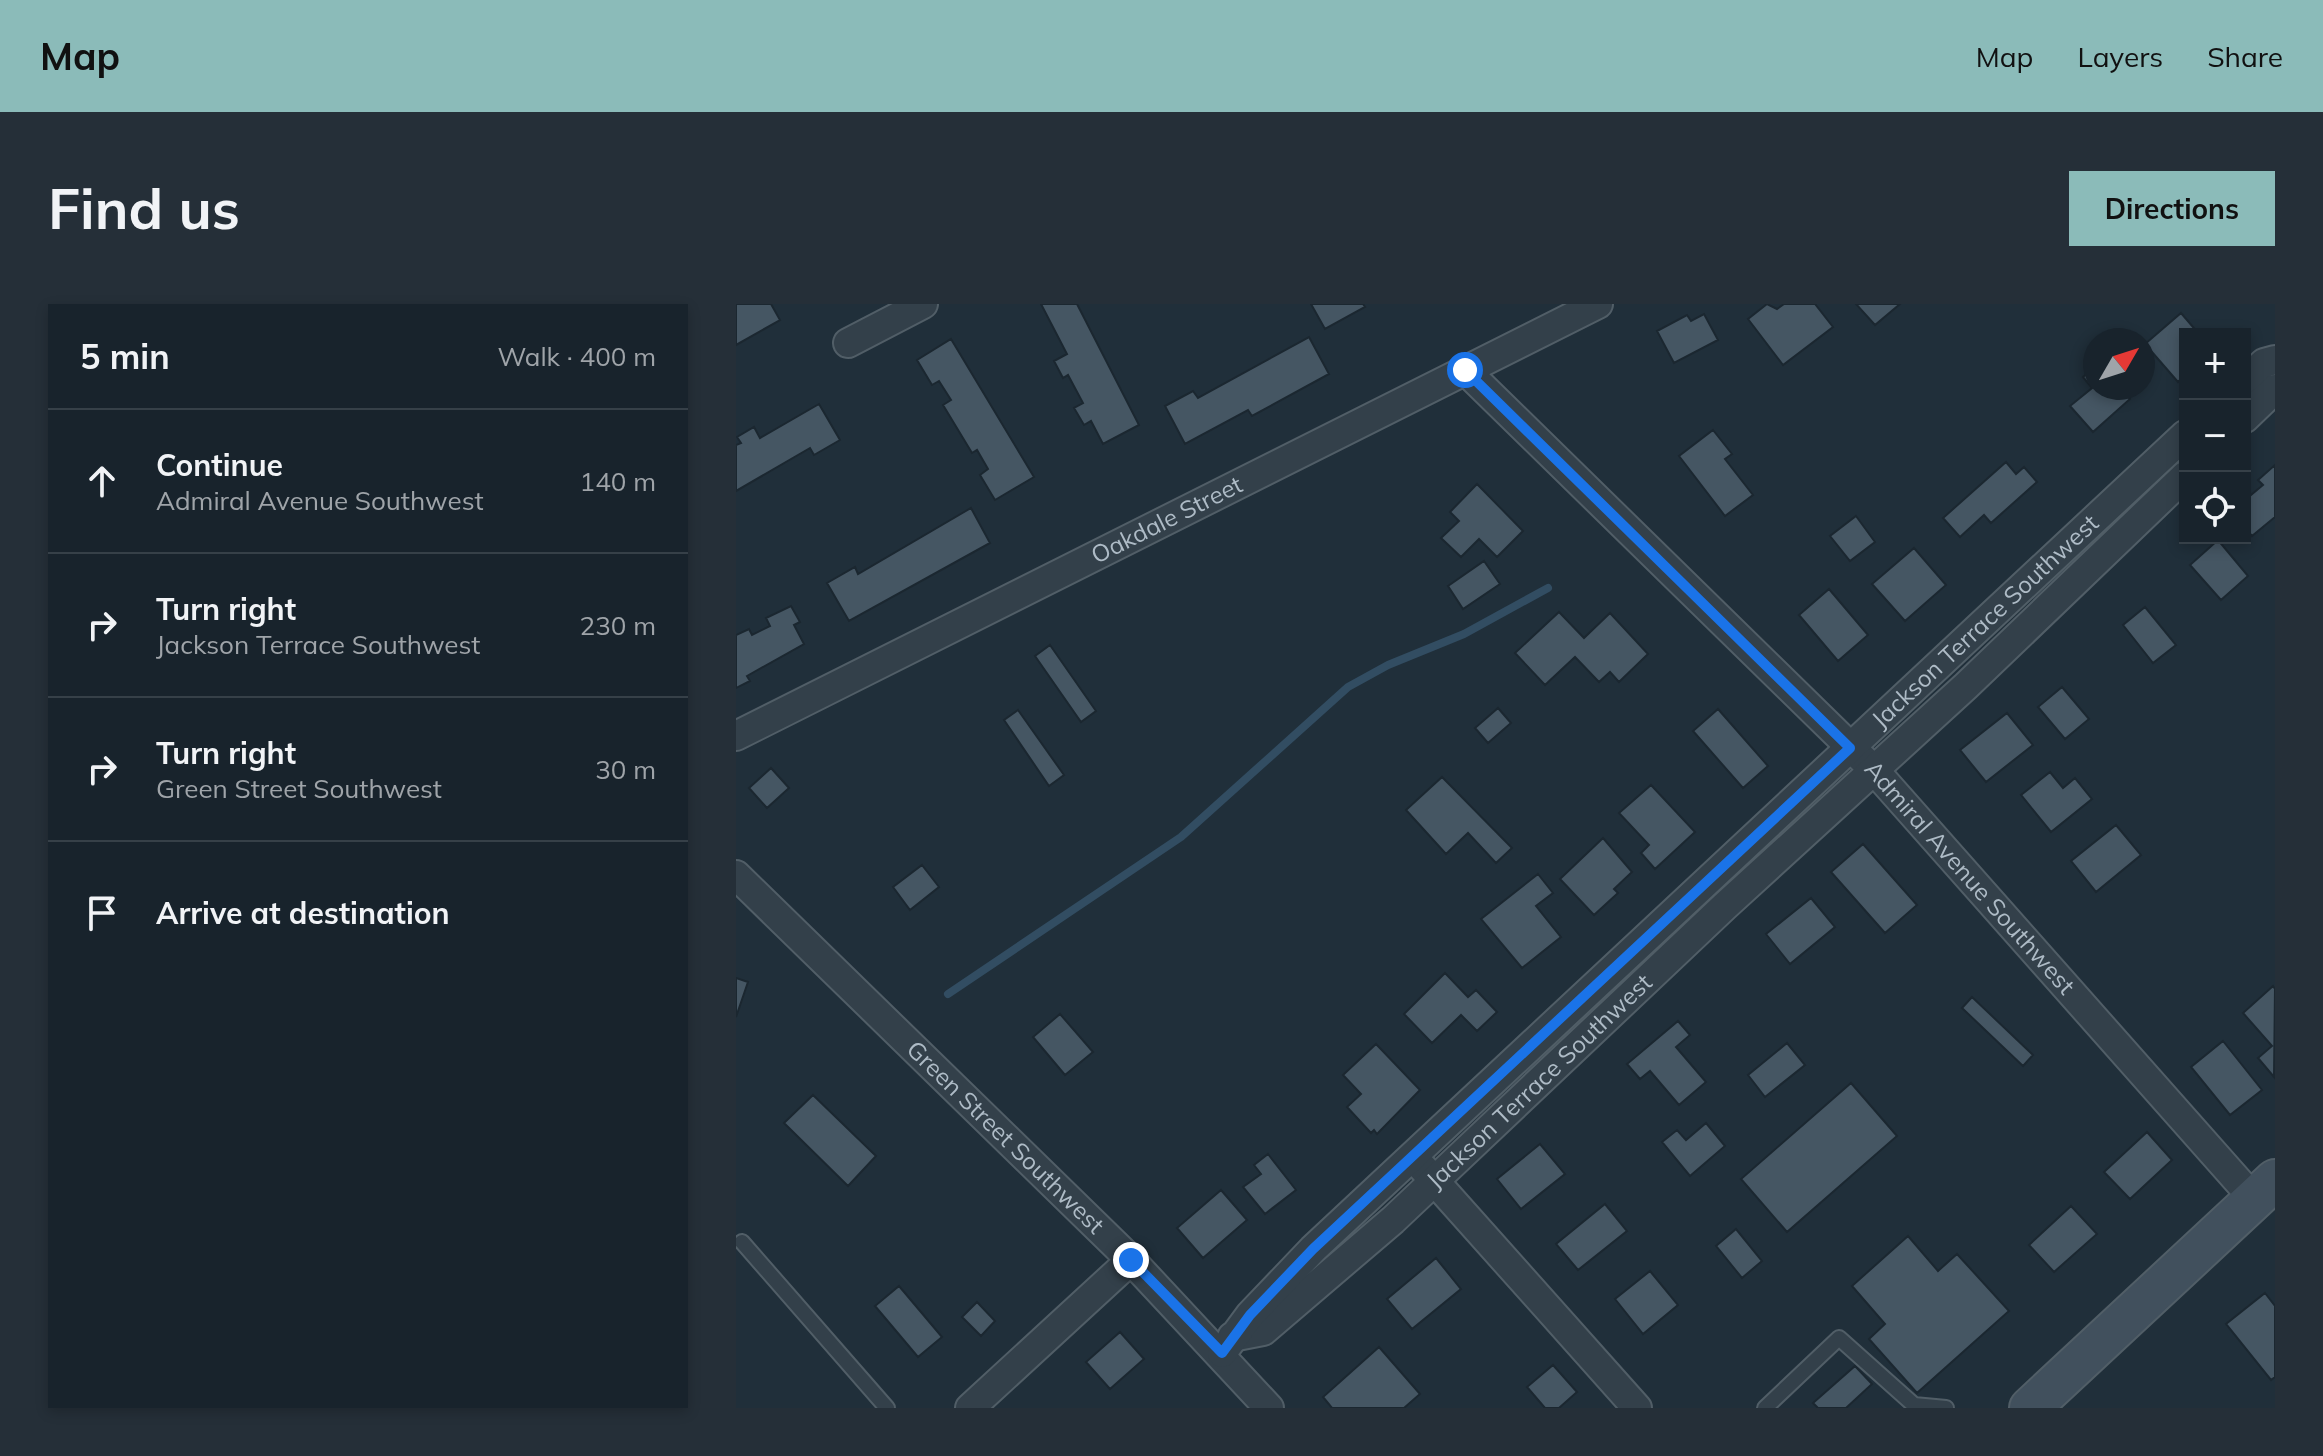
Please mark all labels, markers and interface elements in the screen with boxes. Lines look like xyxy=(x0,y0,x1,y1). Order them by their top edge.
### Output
text: Map xyxy=(40,32,120,80)
text: Map xyxy=(1976,39,2033,74)
text: Layers xyxy=(2077,39,2163,74)
text: Share xyxy=(2207,39,2283,74)
button: Directions xyxy=(2069,171,2275,246)
text: Find us xyxy=(48,173,240,243)
north arrow xyxy=(2083,328,2155,400)
map controls xyxy=(2179,328,2251,544)
button: + xyxy=(2179,328,2251,400)
text: 5 min xyxy=(80,335,170,378)
text: Walk · 400 m xyxy=(497,340,656,373)
route start xyxy=(1447,352,1483,388)
button: − xyxy=(2179,400,2251,472)
text: Continue xyxy=(156,446,283,484)
icon: ahead xyxy=(80,459,124,503)
text: 140 m xyxy=(580,465,656,498)
street label: Oakdale Street xyxy=(1086,469,1247,570)
button: locate xyxy=(2179,472,2251,544)
text: Admiral Avenue Southwest xyxy=(156,484,484,517)
street label: Jackson Terrace Southwest xyxy=(1865,508,2104,734)
text: Turn right xyxy=(156,590,296,628)
icon: right xyxy=(80,603,124,647)
text: 230 m xyxy=(580,609,656,642)
text: Jackson Terrace Southwest xyxy=(156,628,480,661)
text: Turn right xyxy=(156,734,296,772)
icon: right xyxy=(80,747,124,791)
text: 30 m xyxy=(595,753,656,786)
street label: Admiral Avenue Southwest xyxy=(1859,754,2082,1000)
text: Green Street Southwest xyxy=(156,772,442,805)
icon: arrive xyxy=(80,891,124,935)
text: Arrive at destination xyxy=(156,894,450,932)
street label: Jackson Terrace Southwest xyxy=(1420,967,1658,1195)
street label: Green Street Southwest xyxy=(901,1034,1111,1240)
route end xyxy=(1113,1242,1149,1278)

